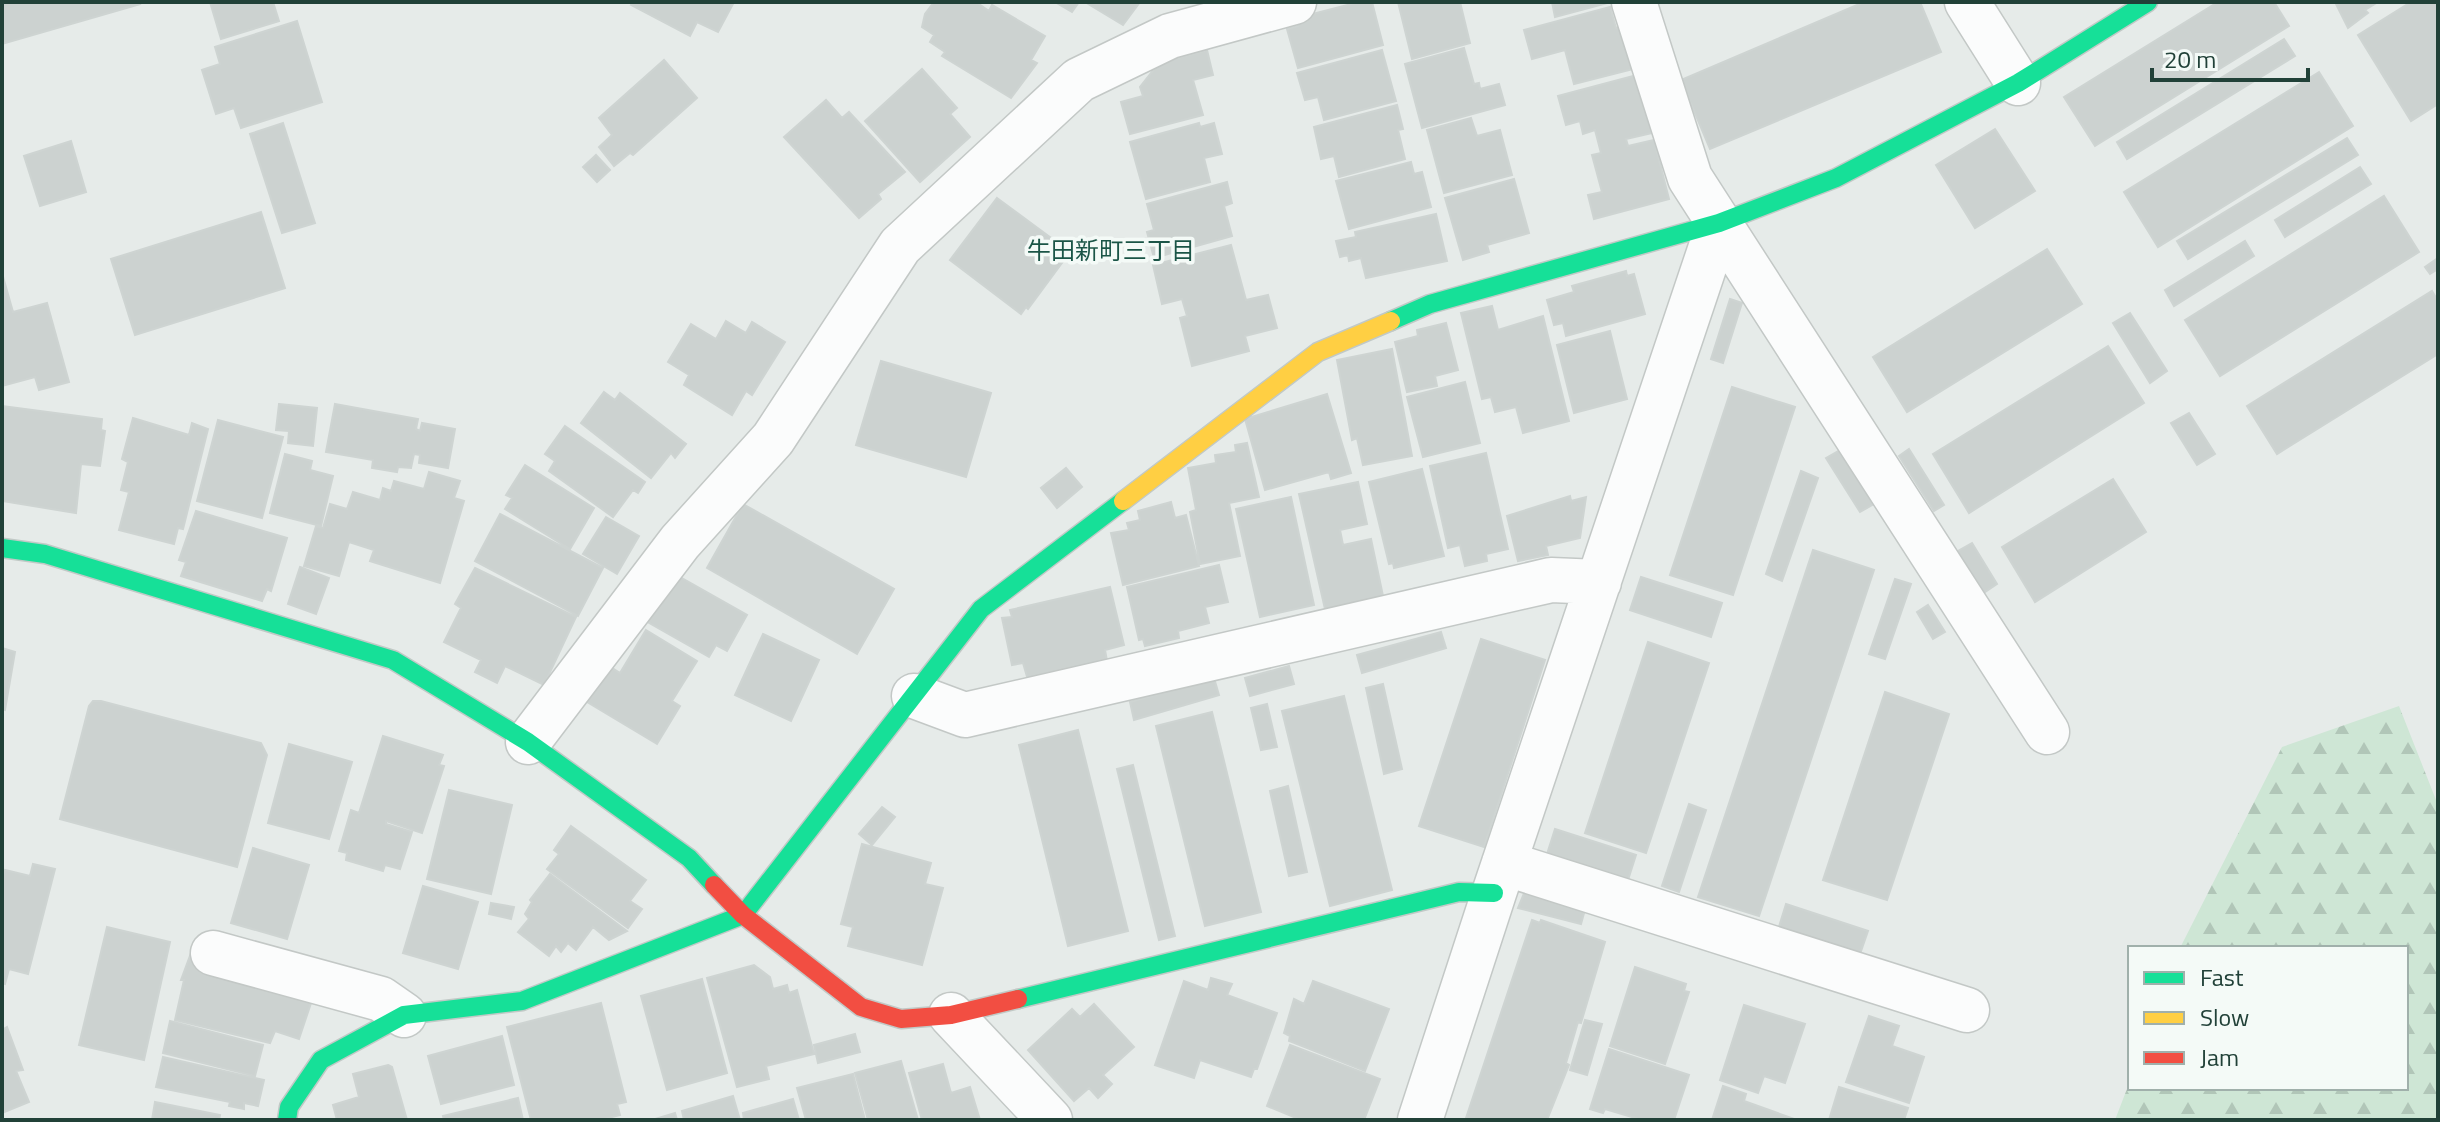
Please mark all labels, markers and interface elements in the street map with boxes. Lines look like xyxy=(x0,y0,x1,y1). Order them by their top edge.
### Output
scale bar xyxy=(2152,32,2308,82)
text: 20 m xyxy=(2164,41,2216,77)
district label: 牛田新町三丁目 xyxy=(1027,232,1195,268)
legend xyxy=(2128,946,2408,1090)
text: Fast xyxy=(2200,959,2244,995)
text: Slow xyxy=(2200,999,2249,1035)
text: Jam xyxy=(2200,1039,2239,1075)

